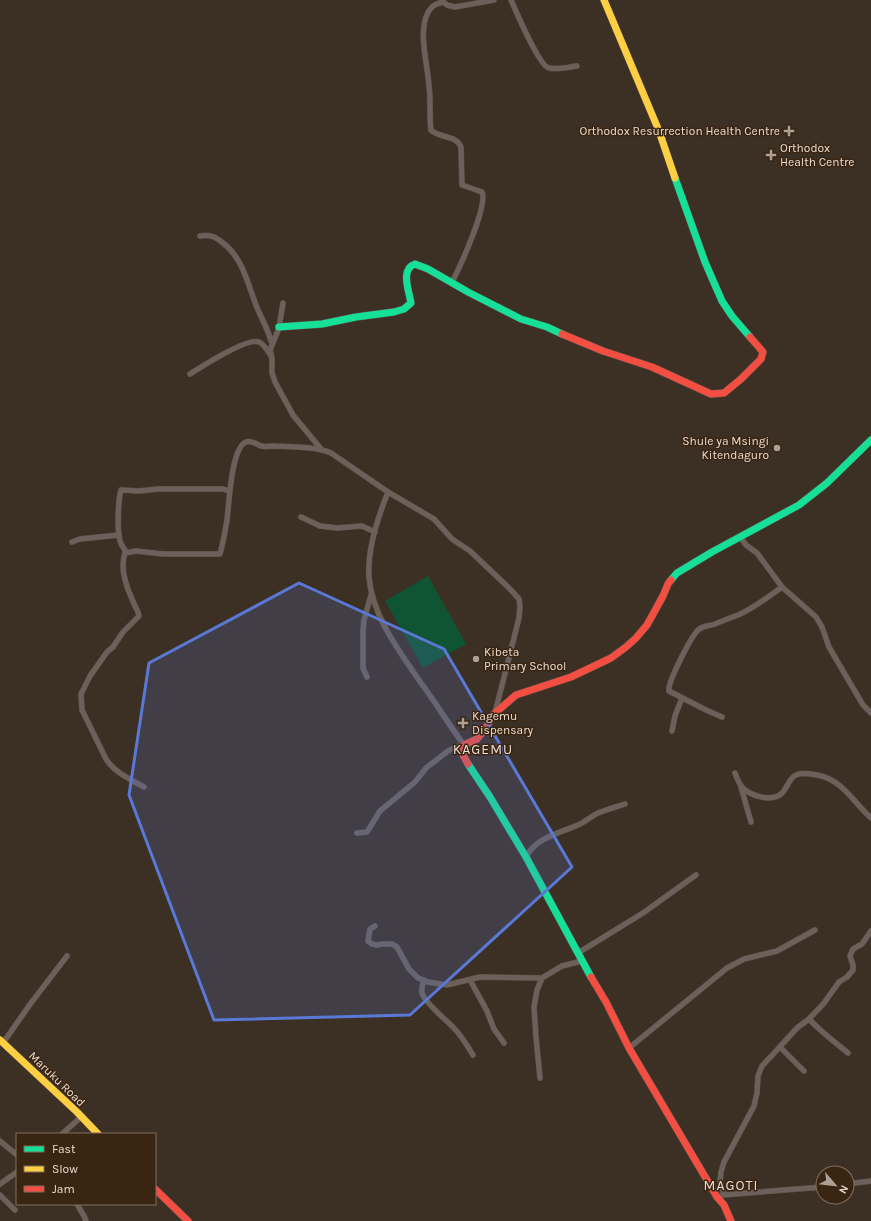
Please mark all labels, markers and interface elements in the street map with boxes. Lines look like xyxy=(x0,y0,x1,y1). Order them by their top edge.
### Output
place label: Orthodox Resurrection Health Centre xyxy=(580,124,780,138)
marker: Orthodox Resurrection Health Centre xyxy=(783,125,795,137)
place label: Orthodox Health Centre xyxy=(780,141,855,169)
marker: Orthodox Health Centre xyxy=(765,149,777,161)
place label: Shule ya Msingi Kitendaguro xyxy=(682,434,769,462)
marker: Shule ya Msingi Kitendaguro xyxy=(772,443,782,453)
place label: Kibeta Primary School xyxy=(484,645,566,673)
marker: Kibeta Primary School xyxy=(471,654,481,664)
place label: Kagemu Dispensary xyxy=(472,709,533,737)
marker: Kagemu Dispensary xyxy=(457,717,469,729)
district label: KAGEMU xyxy=(453,741,513,758)
street label: Maruku Road xyxy=(26,1049,88,1109)
legend xyxy=(16,1133,156,1205)
text: Fast xyxy=(52,1142,76,1156)
text: Slow xyxy=(52,1162,78,1176)
north arrow xyxy=(815,1165,855,1205)
district label: MAGOTI xyxy=(704,1177,758,1194)
text: Jam xyxy=(52,1182,75,1196)
text: N xyxy=(836,1183,851,1196)

